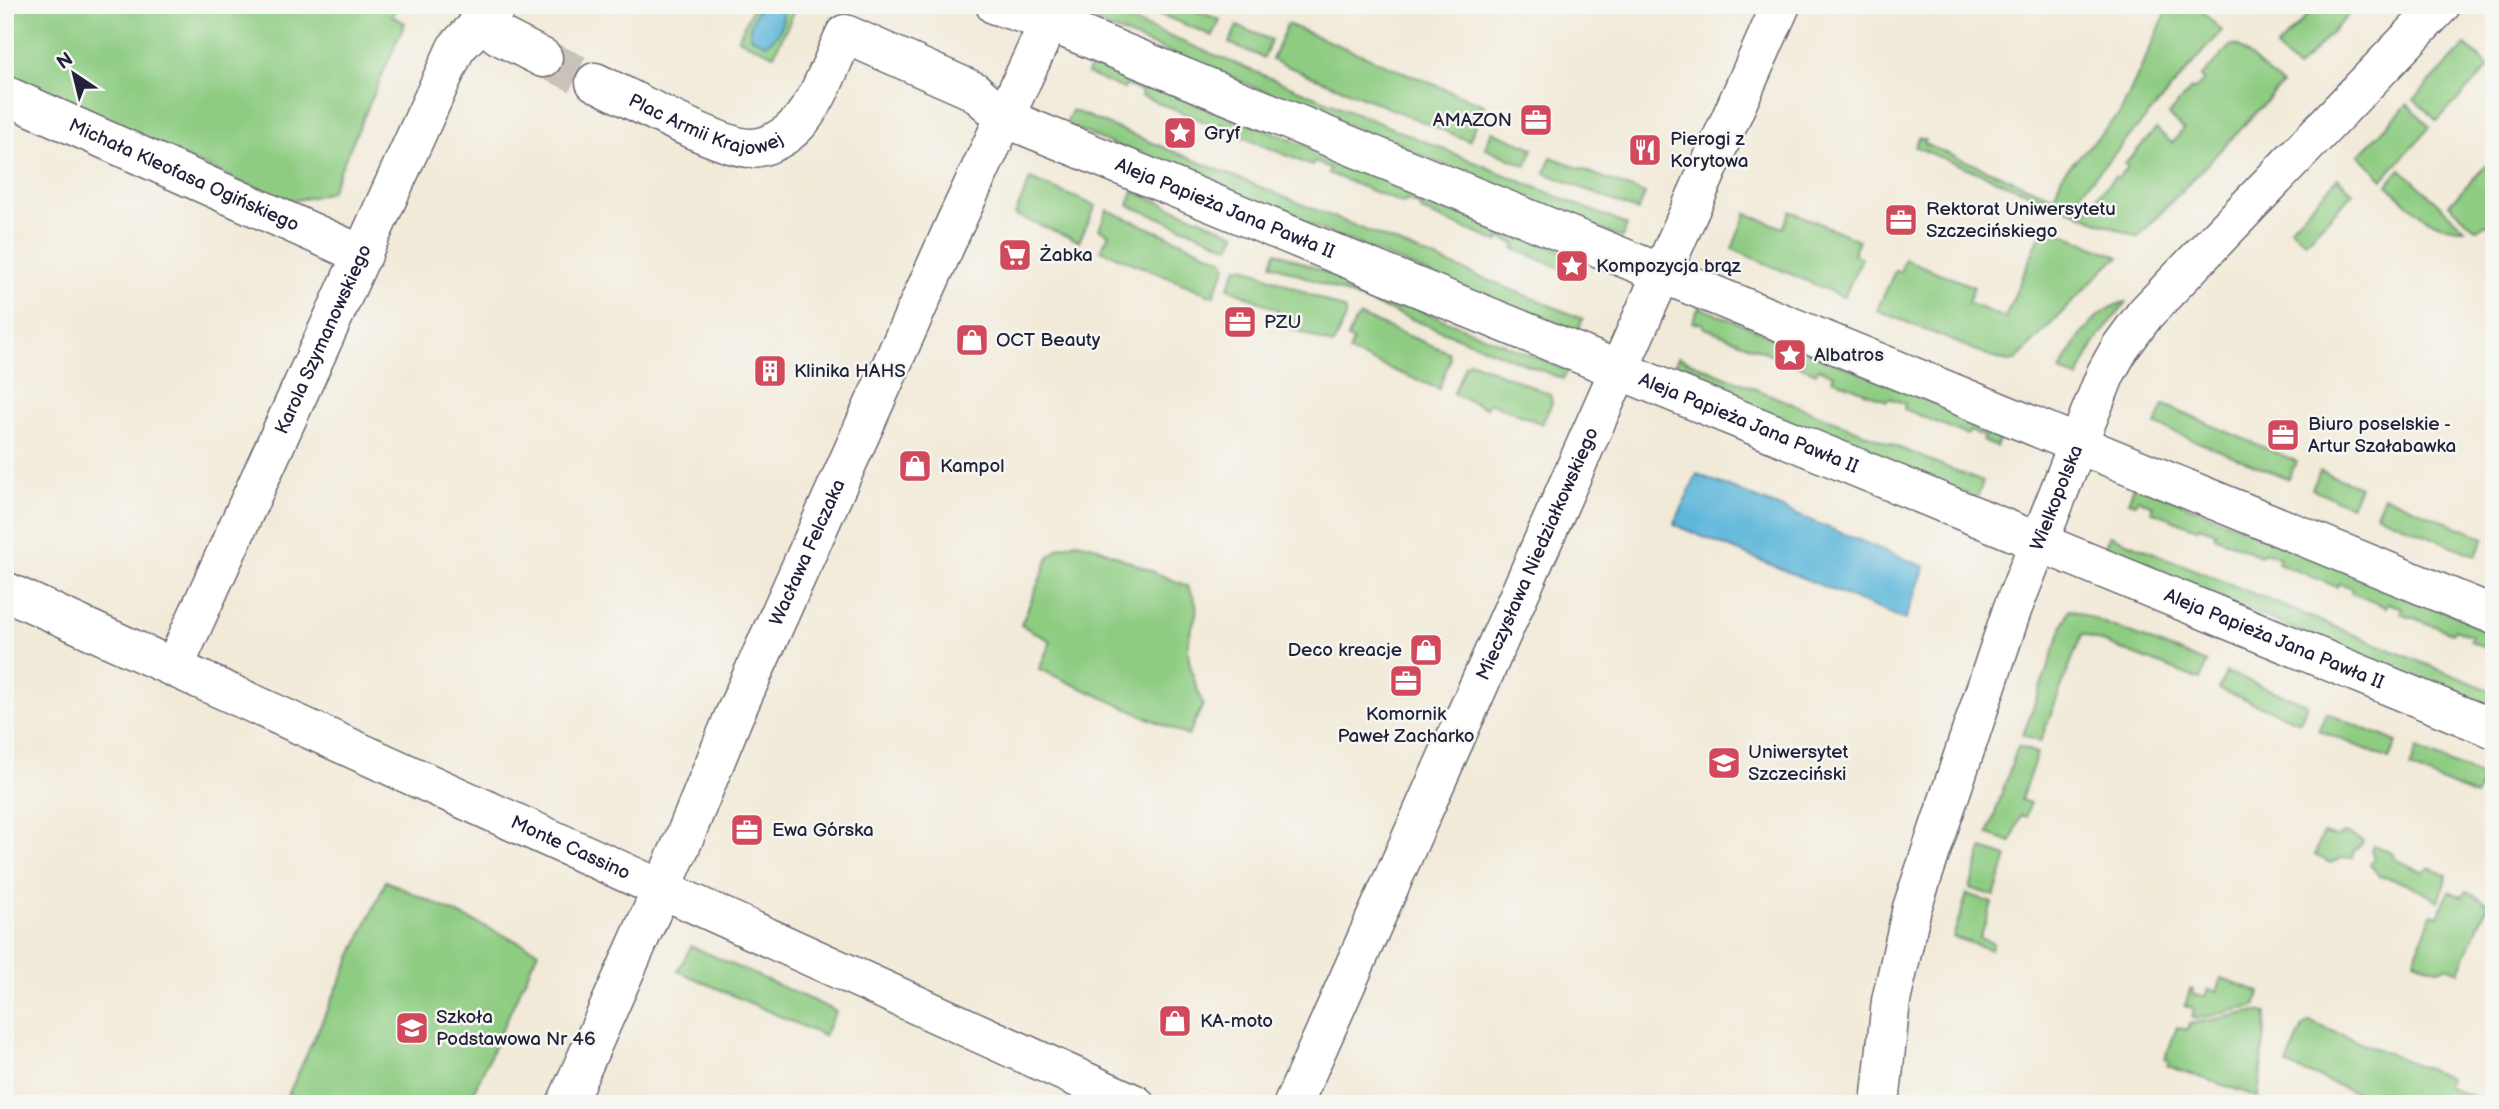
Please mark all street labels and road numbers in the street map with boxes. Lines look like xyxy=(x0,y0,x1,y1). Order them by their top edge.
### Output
street label: Plac Armii Krajowej xyxy=(625,89,787,160)
street label: Michała Kleofasa Ogińskiego xyxy=(65,114,303,236)
street label: Aleja Papieża Jana Pawła II xyxy=(1112,153,1338,264)
street label: Karola Szymanowskiego xyxy=(270,241,376,438)
street label: Aleja Papieża Jana Pawła II xyxy=(1636,368,1862,478)
street label: Mieczysława Niedziałkowskiego xyxy=(1471,424,1603,684)
street label: Wielkopolska xyxy=(2025,442,2088,554)
street label: Wacława Felczaka xyxy=(764,476,850,629)
street label: Aleja Papieża Jana Pawła II xyxy=(2161,584,2387,694)
street label: Monte Cassino xyxy=(507,811,634,885)

